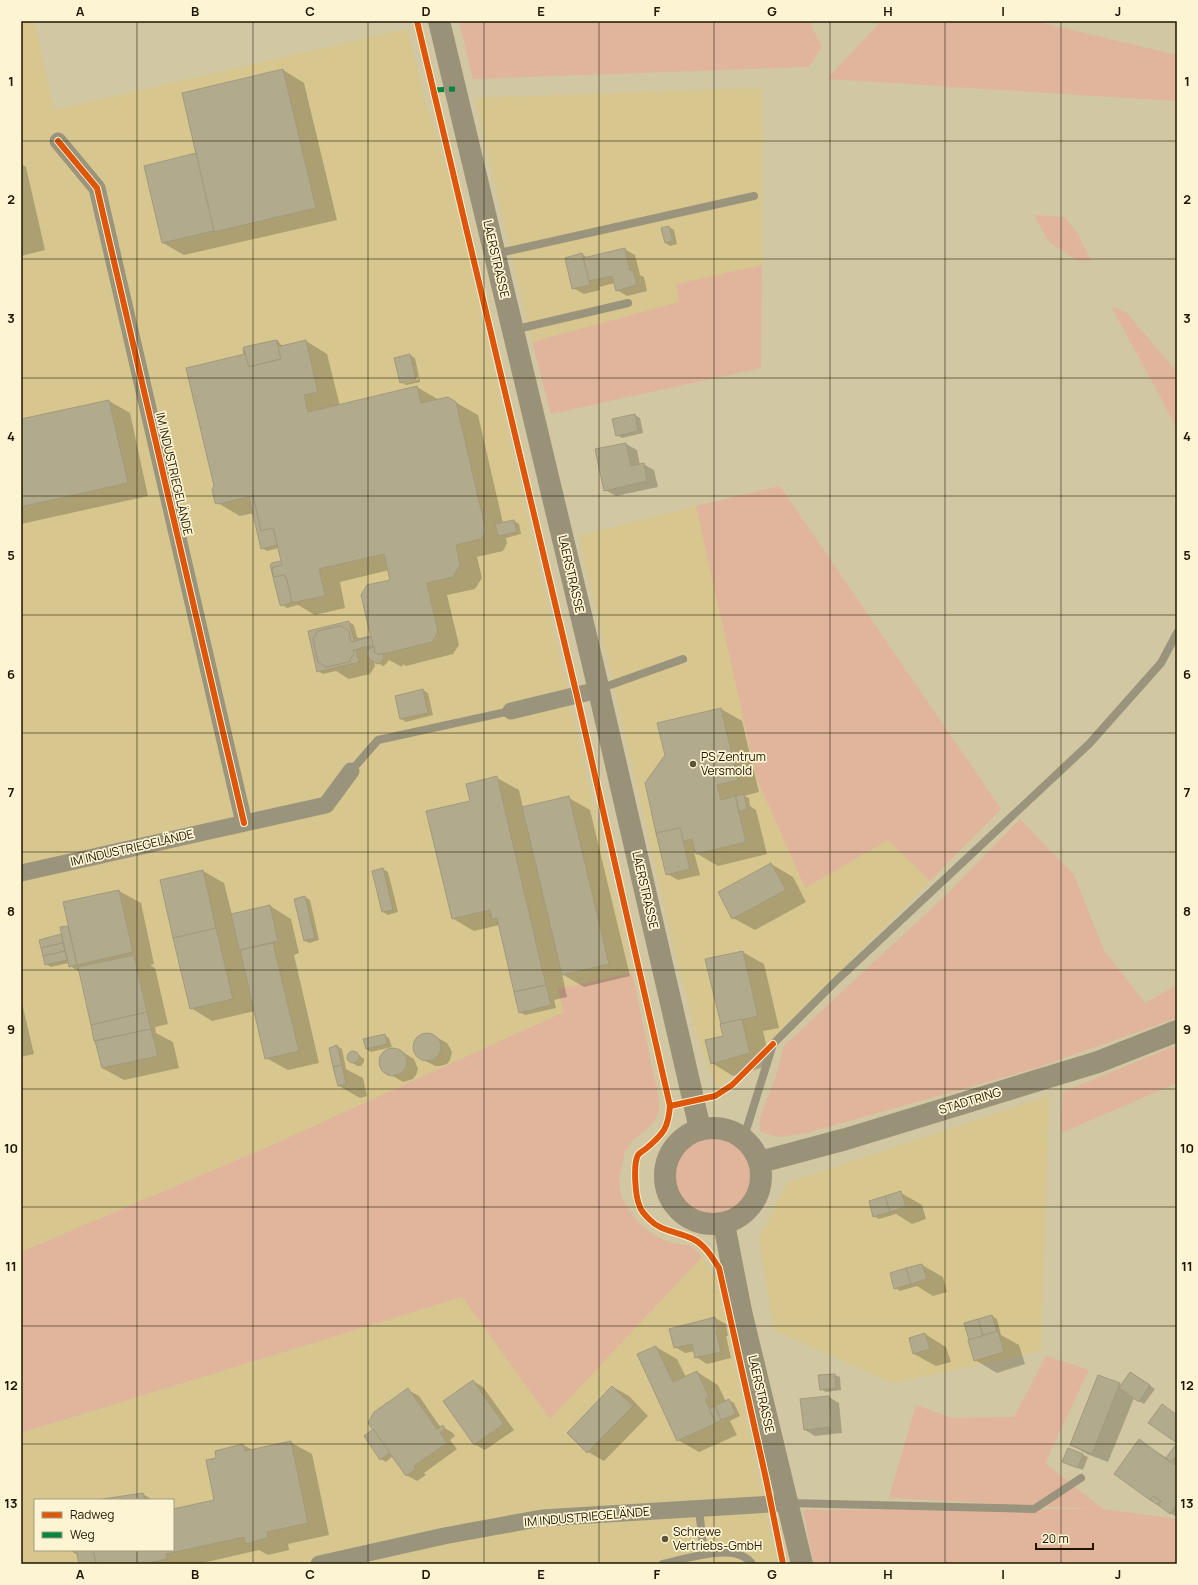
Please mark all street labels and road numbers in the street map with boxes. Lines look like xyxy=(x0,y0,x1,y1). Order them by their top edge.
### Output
street label: LAERSTRASSE xyxy=(479,218,514,300)
street label: IM INDUSTRIEGELÄNDE xyxy=(152,411,197,537)
street label: LAERSTRASSE xyxy=(554,533,589,615)
street label: IM INDUSTRIEGELÄNDE xyxy=(69,825,195,870)
street label: LAERSTRASSE xyxy=(628,849,663,931)
street label: STADTRING xyxy=(937,1083,1003,1118)
street label: LAERSTRASSE xyxy=(744,1353,779,1435)
street label: IM INDUSTRIEGELÄNDE xyxy=(523,1503,651,1530)

